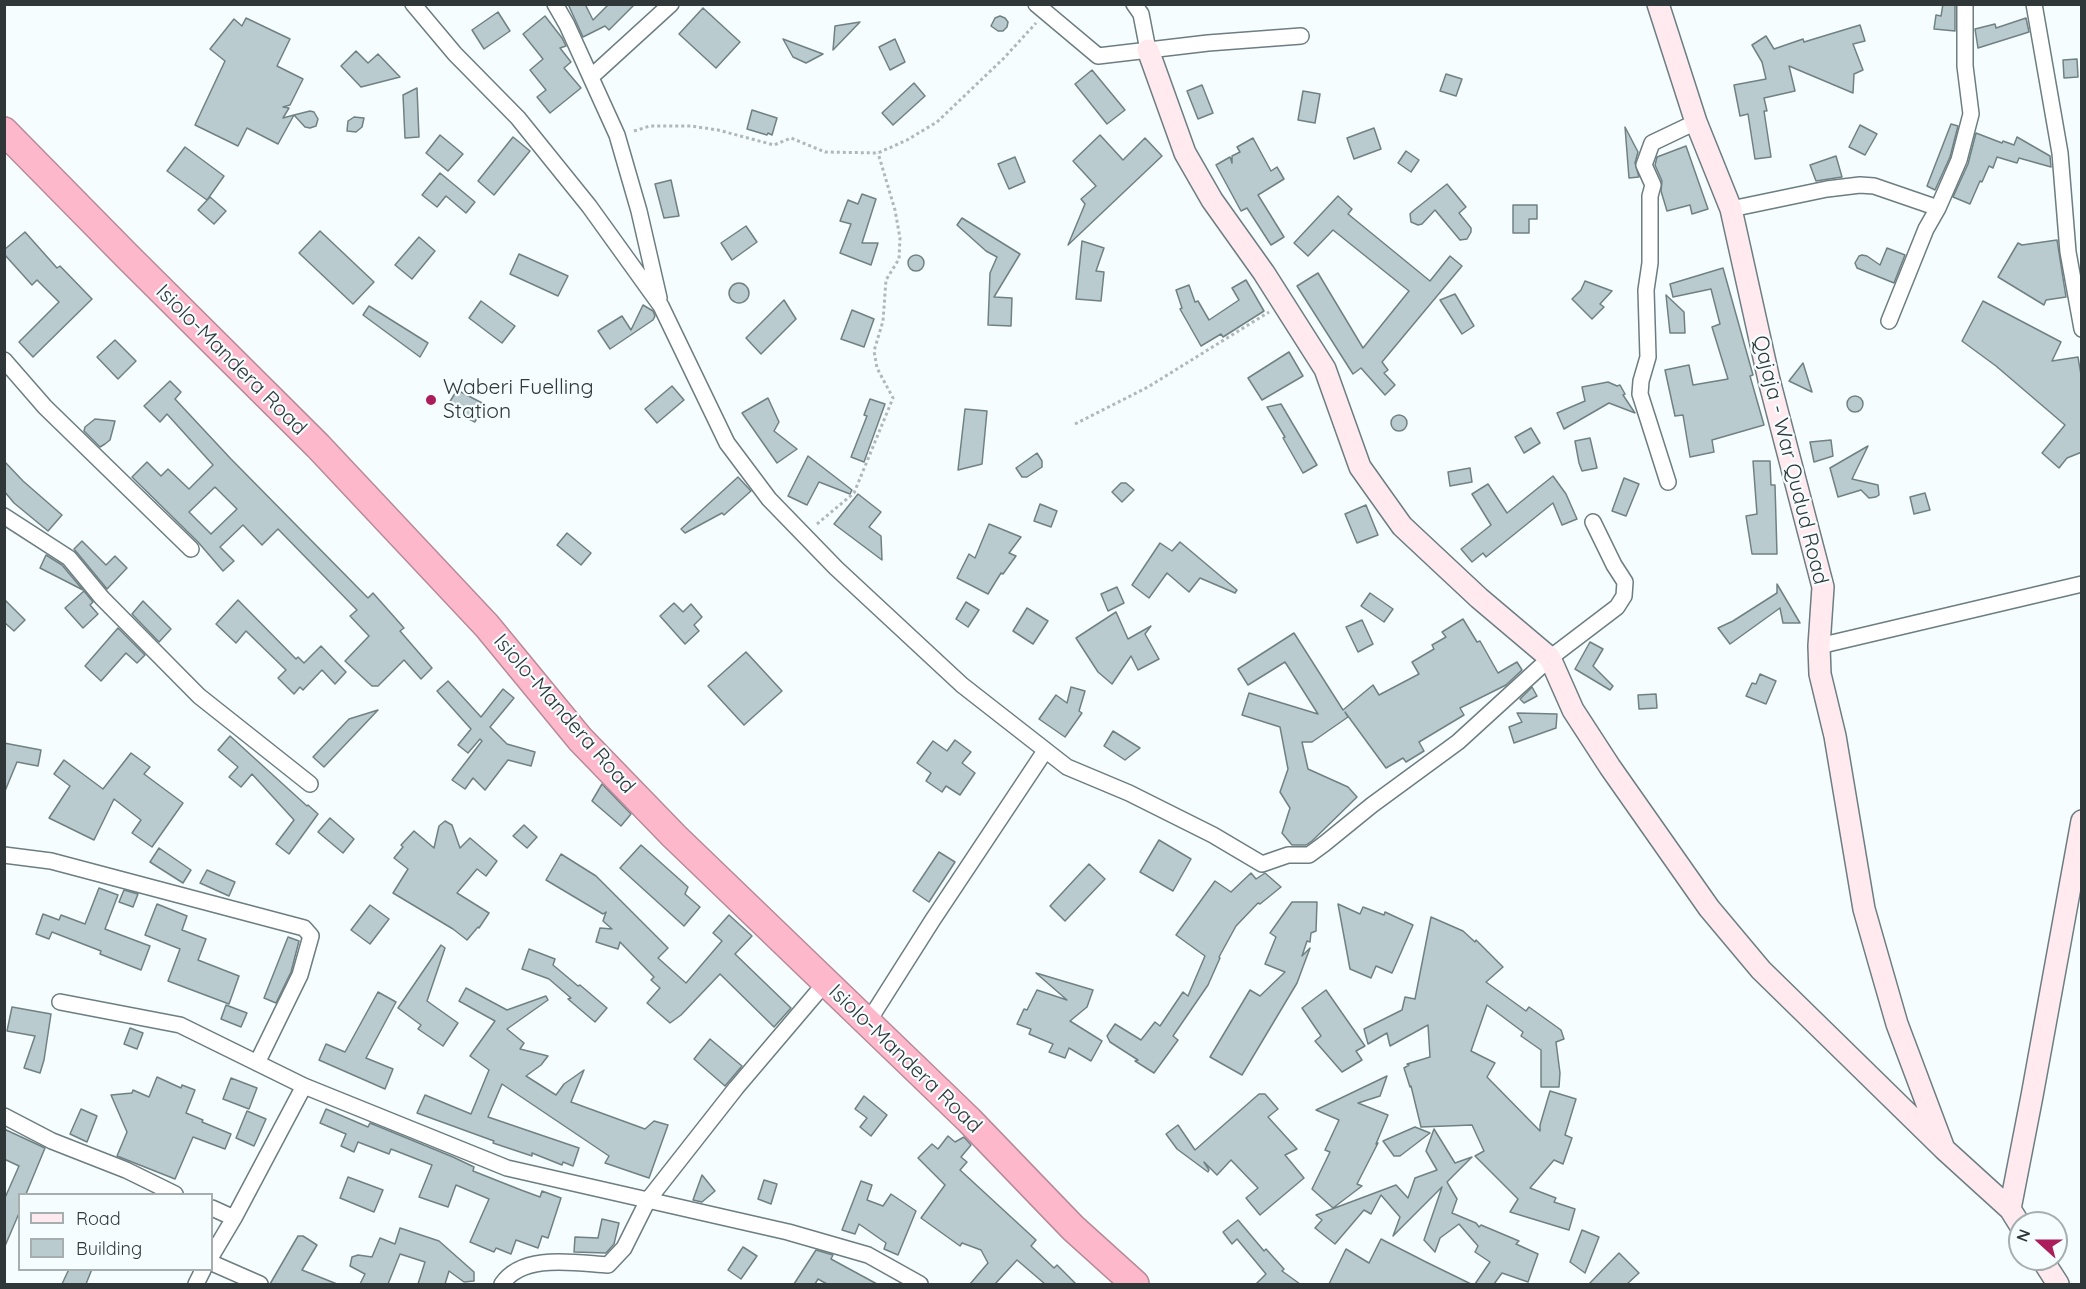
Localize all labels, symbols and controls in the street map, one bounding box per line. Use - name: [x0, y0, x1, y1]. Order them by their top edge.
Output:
- street label: Isiolo-Mandera Road: [150, 279, 312, 441]
- street label: Qajaja - War Qudud Road: [1747, 333, 1833, 587]
- place label: Waberi Fuelling Station: [443, 375, 594, 425]
- marker: Waberi Fuelling Station: [424, 393, 438, 407]
- street label: Isiolo-Mandera Road: [488, 629, 640, 799]
- street label: Isiolo-Mandera Road: [823, 979, 987, 1139]
- legend: [18, 1193, 213, 1271]
- text: Road: [76, 1207, 121, 1230]
- north arrow: [2008, 1211, 2068, 1271]
- text: N: [2012, 1226, 2035, 1244]
- text: Building: [76, 1237, 142, 1260]

